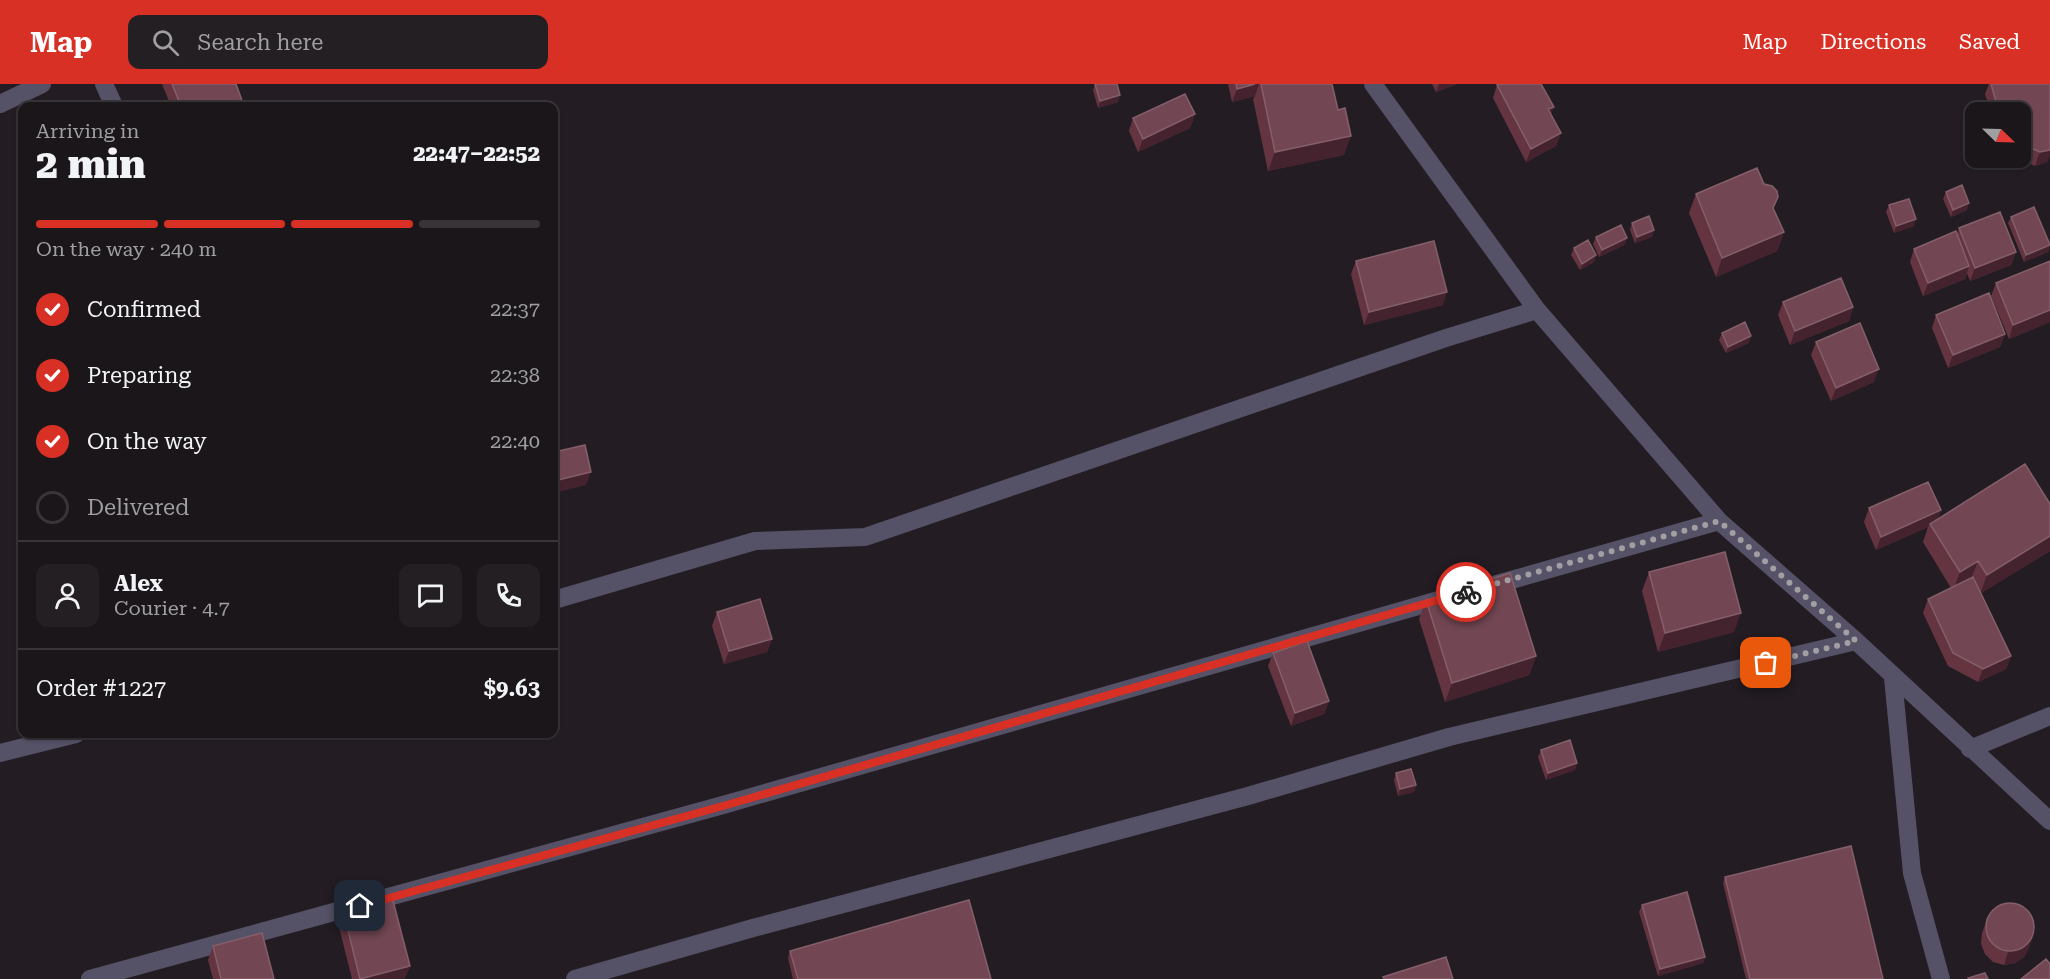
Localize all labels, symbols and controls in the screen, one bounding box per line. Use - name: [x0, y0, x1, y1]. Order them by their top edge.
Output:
- search box: [128, 15, 548, 69]
- text: Map: [30, 26, 92, 59]
- icon: search: [149, 26, 182, 59]
- text: Search here: [197, 30, 323, 55]
- text: Map: [1743, 30, 1787, 54]
- text: Directions: [1820, 30, 1926, 54]
- text: Saved: [1959, 30, 2020, 54]
- north arrow: [1965, 102, 2031, 168]
- map controls: [1965, 102, 2031, 168]
- text: Arriving in: [36, 119, 139, 143]
- text: 22:47–22:52: [413, 141, 540, 166]
- text: 2 min: [36, 142, 146, 188]
- text: On the way · 240 m: [36, 237, 217, 261]
- icon: check: [36, 293, 69, 326]
- text: Confirmed: [87, 297, 201, 322]
- text: 22:37: [490, 297, 540, 321]
- icon: check: [36, 359, 69, 392]
- text: Preparing: [87, 363, 191, 388]
- text: 22:38: [490, 363, 540, 387]
- icon: check: [36, 425, 69, 458]
- text: On the way: [87, 429, 207, 454]
- text: 22:40: [490, 429, 540, 453]
- text: Delivered: [87, 495, 189, 520]
- courier: [1436, 562, 1496, 622]
- button: person: [36, 564, 99, 627]
- button: chat: [399, 564, 462, 627]
- button: phone: [477, 564, 540, 627]
- text: Alex: [114, 571, 163, 596]
- icon: bike: [1450, 576, 1483, 609]
- text: Courier · 4.7: [114, 596, 230, 620]
- pin: [1740, 637, 1791, 688]
- icon: bag: [1749, 646, 1782, 679]
- text: Order #1227: [36, 676, 166, 701]
- text: $9.63: [484, 676, 540, 701]
- pin: [334, 880, 385, 931]
- icon: home: [343, 889, 376, 922]

